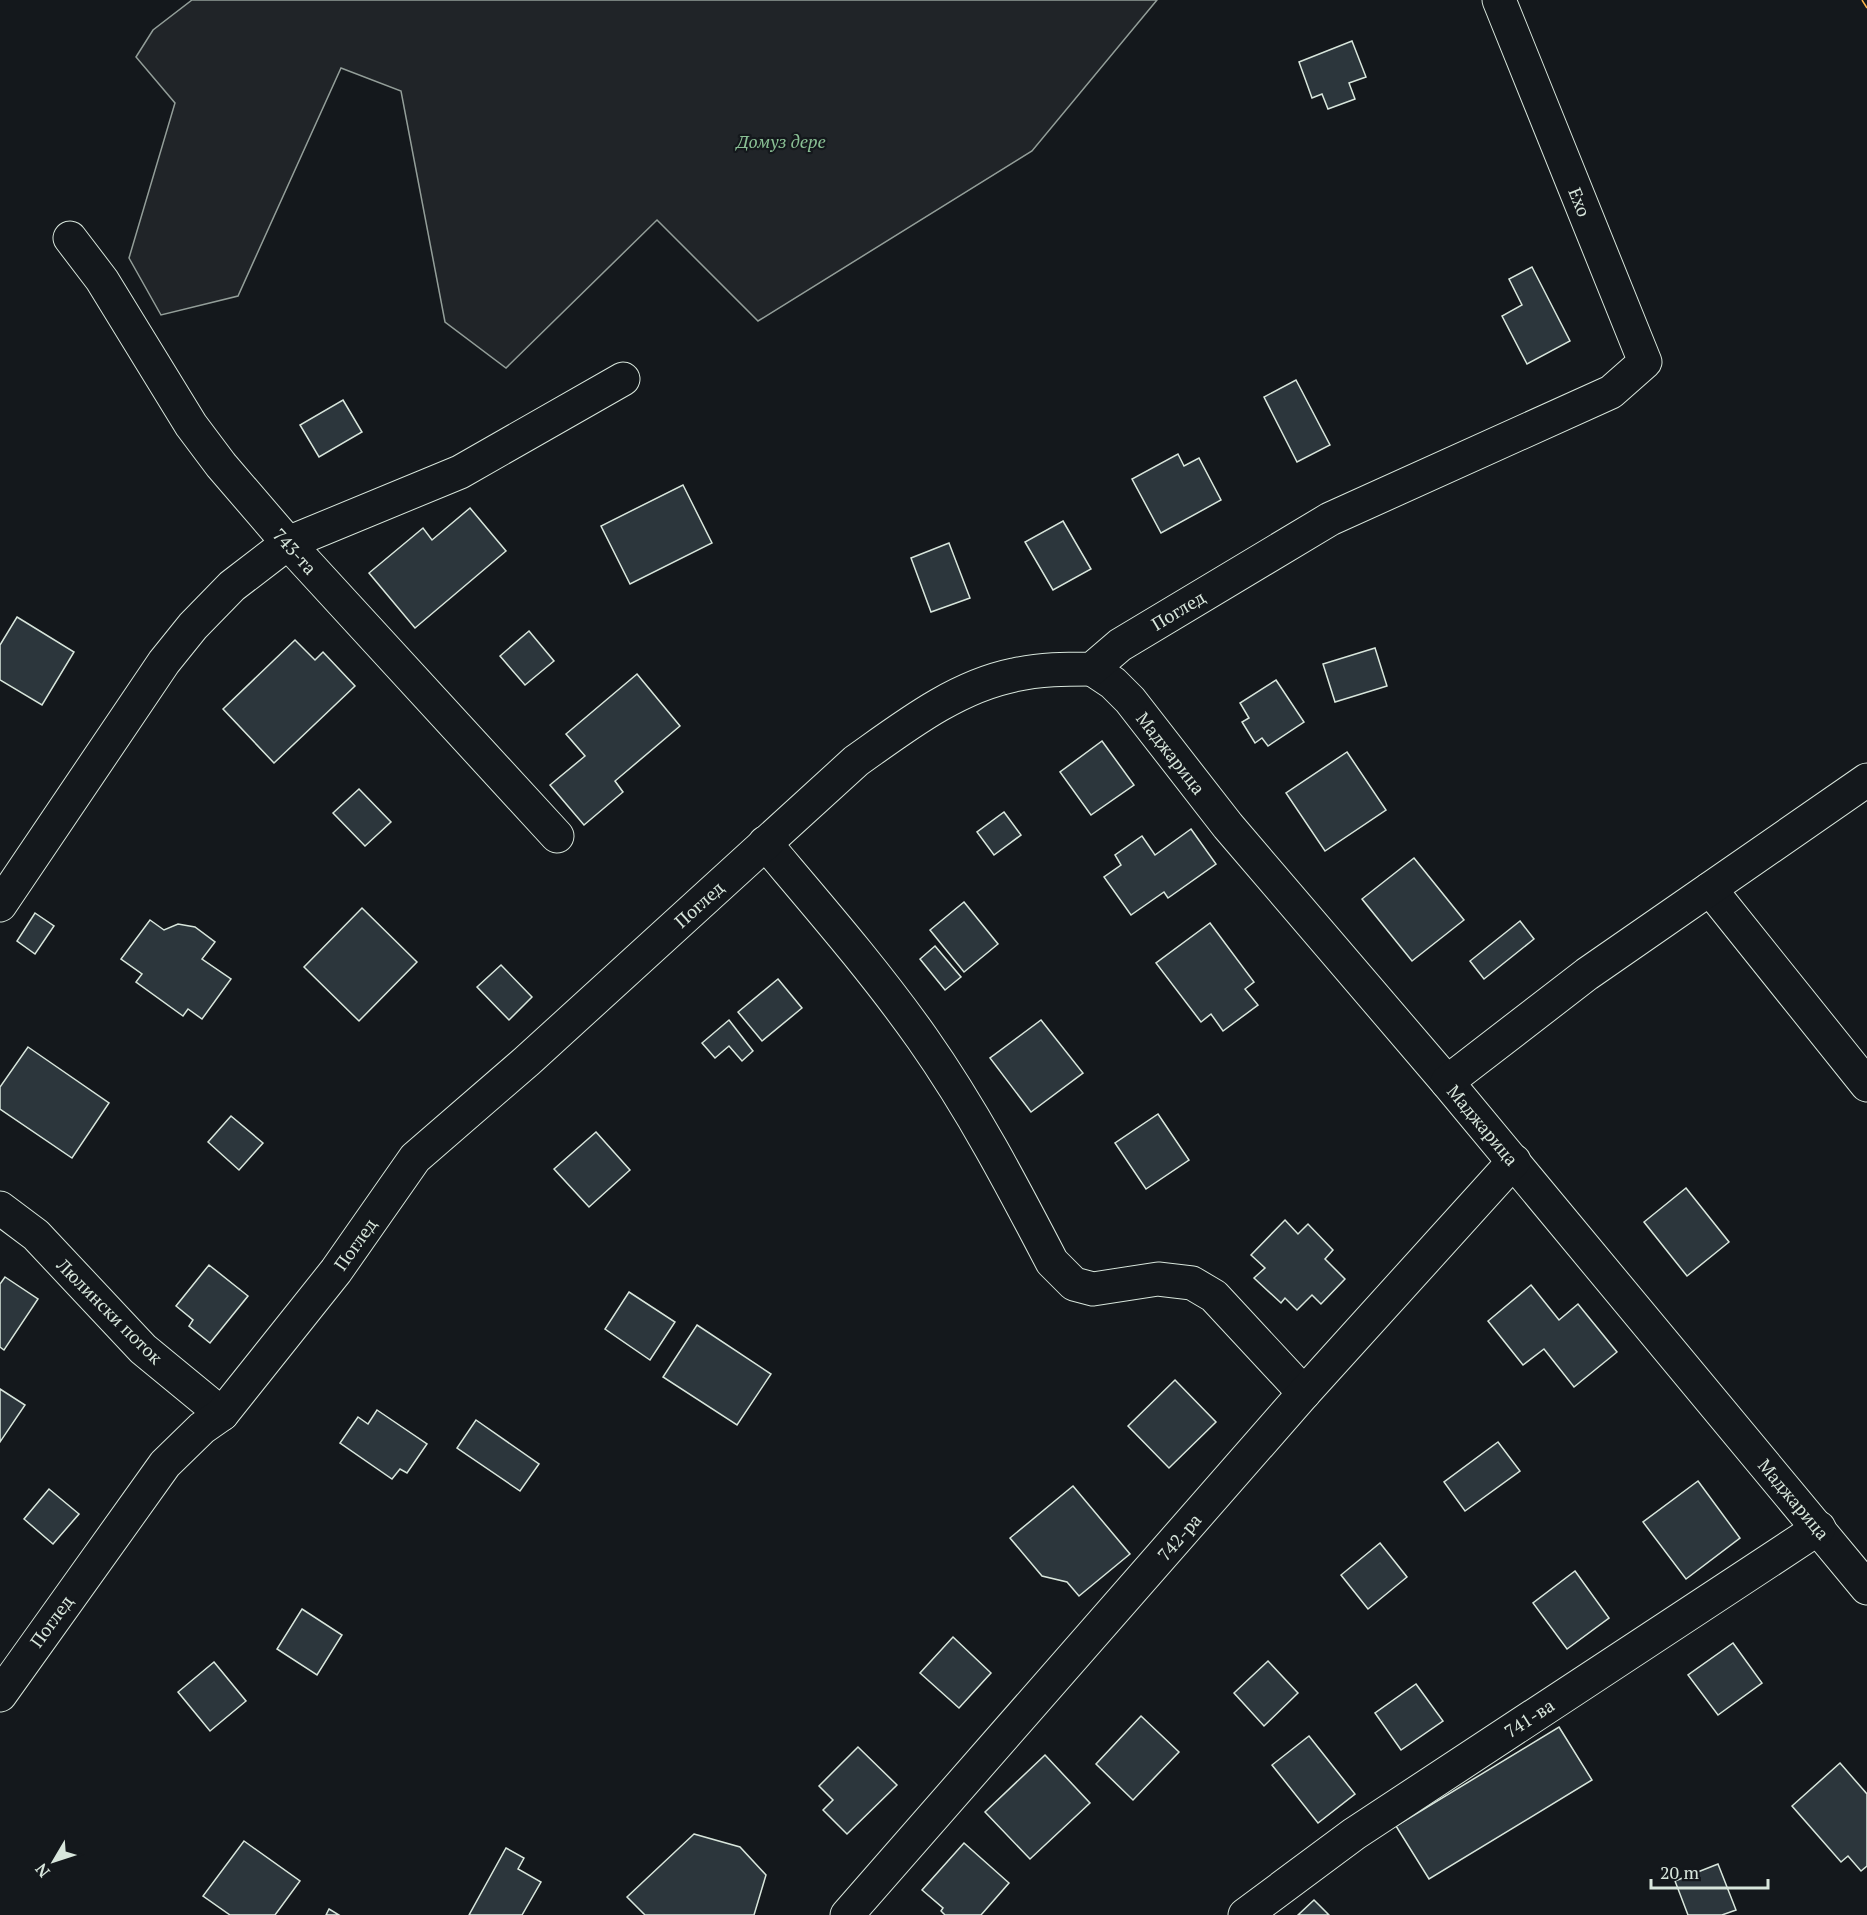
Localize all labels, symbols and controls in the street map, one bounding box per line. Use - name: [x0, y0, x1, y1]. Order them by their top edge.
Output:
- park label: Домуз дере: [734, 129, 826, 153]
- street label: Ехо: [1563, 184, 1597, 220]
- street label: 743-та: [268, 523, 322, 579]
- street label: Поглед: [1147, 585, 1209, 635]
- street label: Маджарица: [1131, 707, 1211, 799]
- street label: Поглед: [669, 875, 729, 933]
- street label: Маджарица: [1442, 1080, 1524, 1170]
- street label: Поглед: [328, 1213, 382, 1275]
- street label: Люлински поток: [51, 1252, 168, 1369]
- street label: Маджарица: [1753, 1454, 1835, 1544]
- street label: 742-ра: [1152, 1508, 1206, 1566]
- street label: Поглед: [24, 1590, 78, 1652]
- street label: 741-ва: [1499, 1693, 1559, 1743]
- north arrow: [24, 1831, 84, 1891]
- scale bar: [1651, 1852, 1768, 1890]
- text: N: [30, 1859, 55, 1882]
- text: 20 m: [1660, 1860, 1700, 1884]

